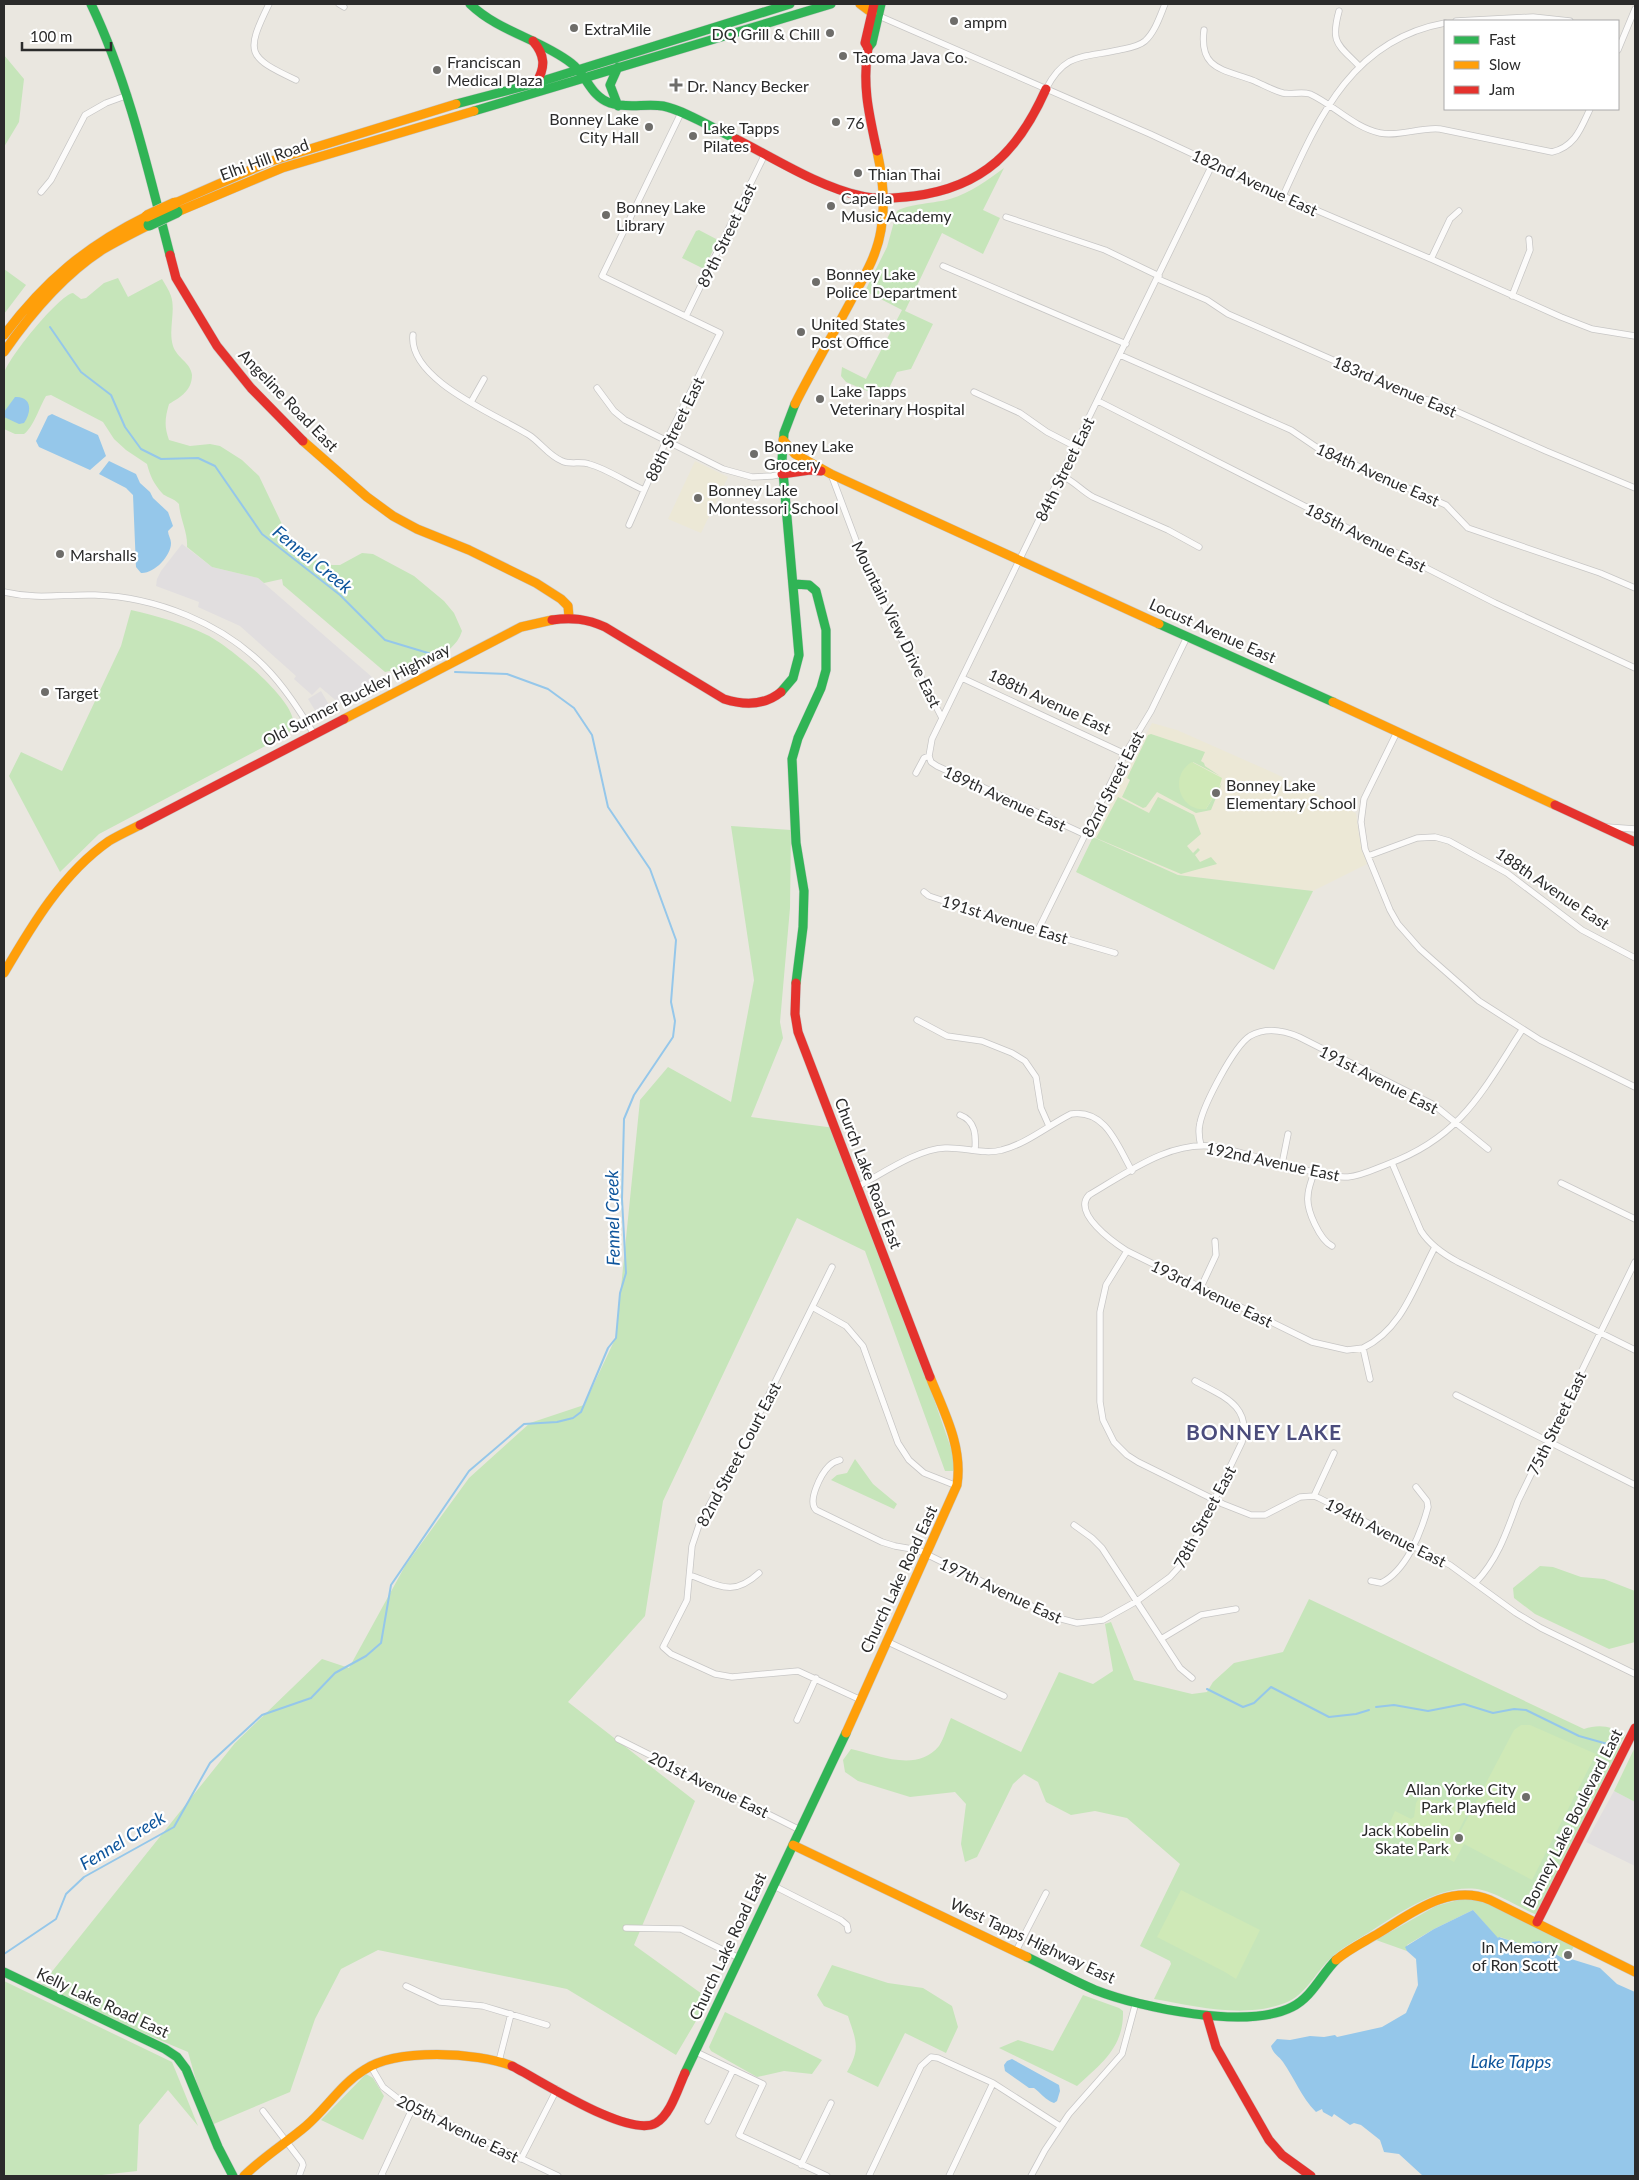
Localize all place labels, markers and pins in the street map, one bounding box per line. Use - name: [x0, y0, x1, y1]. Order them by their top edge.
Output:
- place label: ampm: [964, 12, 1007, 31]
- marker: ampm: [948, 15, 960, 27]
- place label: ExtraMile: [584, 19, 651, 38]
- marker: ExtraMile: [568, 22, 580, 34]
- place label: DQ Grill & Chill: [712, 24, 820, 43]
- marker: DQ Grill & Chill: [824, 27, 836, 39]
- place label: Tacoma Java Co.: [853, 47, 968, 66]
- marker: Tacoma Java Co.: [837, 50, 849, 62]
- place label: Franciscan Medical Plaza: [447, 52, 543, 89]
- marker: Franciscan Medical Plaza: [431, 64, 443, 76]
- place label: Dr. Nancy Becker: [687, 76, 809, 95]
- marker: Dr. Nancy Becker: [669, 78, 683, 92]
- place label: Bonney Lake City Hall: [549, 109, 639, 146]
- place label: 76: [846, 113, 865, 132]
- marker: 76: [830, 116, 842, 128]
- place label: Lake Tapps Pilates: [703, 118, 779, 155]
- marker: Bonney Lake City Hall: [643, 121, 655, 133]
- marker: Lake Tapps Pilates: [687, 130, 699, 142]
- place label: Thian Thai: [868, 164, 941, 183]
- marker: Thian Thai: [852, 167, 864, 179]
- place label: Capella Music Academy: [841, 188, 952, 225]
- place label: Bonney Lake Library: [616, 197, 706, 234]
- marker: Capella Music Academy: [825, 200, 837, 212]
- marker: Bonney Lake Library: [600, 209, 612, 221]
- place label: Bonney Lake Police Department: [826, 264, 957, 301]
- marker: Bonney Lake Police Department: [810, 276, 822, 288]
- place label: United States Post Office: [811, 314, 906, 351]
- marker: United States Post Office: [795, 326, 807, 338]
- place label: Lake Tapps Veterinary Hospital: [830, 381, 965, 418]
- marker: Lake Tapps Veterinary Hospital: [814, 393, 826, 405]
- place label: Bonney Lake Grocery: [764, 436, 854, 473]
- marker: Bonney Lake Grocery: [748, 448, 760, 460]
- place label: Bonney Lake Montessori School: [708, 480, 838, 517]
- marker: Bonney Lake Montessori School: [692, 492, 704, 504]
- place label: Marshalls: [70, 545, 137, 564]
- marker: Marshalls: [54, 548, 66, 560]
- place label: Target: [55, 683, 99, 702]
- marker: Target: [39, 686, 51, 698]
- place label: Bonney Lake Elementary School: [1226, 775, 1356, 812]
- marker: Bonney Lake Elementary School: [1210, 787, 1222, 799]
- place label: Allan Yorke City Park Playfield: [1405, 1779, 1517, 1816]
- marker: Allan Yorke City Park Playfield: [1520, 1791, 1532, 1803]
- place label: Jack Kobelin Skate Park: [1362, 1820, 1450, 1857]
- marker: Jack Kobelin Skate Park: [1453, 1832, 1465, 1844]
- place label: In Memory of Ron Scott: [1472, 1937, 1559, 1974]
- marker: In Memory of Ron Scott: [1562, 1949, 1574, 1961]

